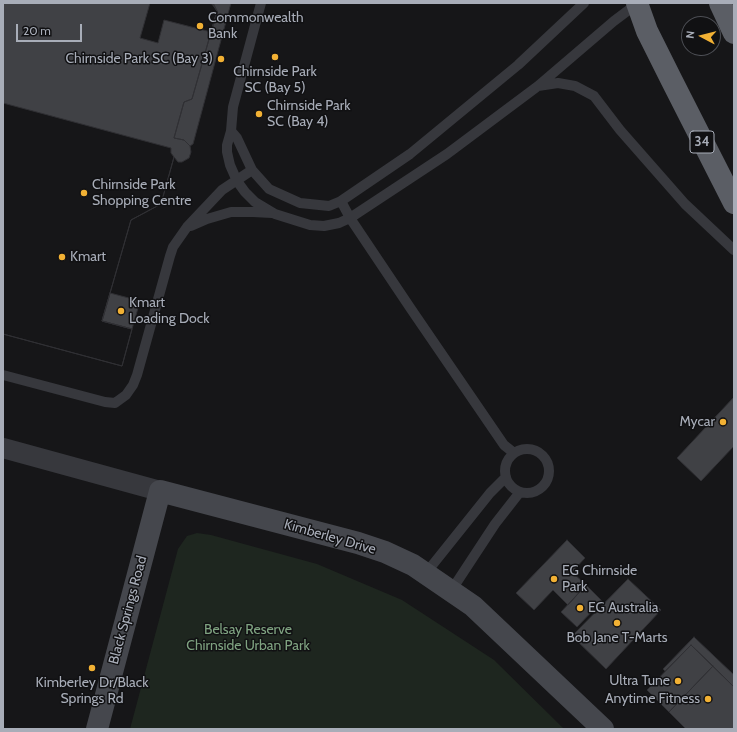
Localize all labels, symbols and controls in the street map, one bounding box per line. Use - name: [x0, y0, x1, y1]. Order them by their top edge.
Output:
- place label: Commonwealth Bank: [208, 10, 304, 42]
- scale bar: [18, 16, 84, 42]
- north arrow: [681, 16, 721, 56]
- marker: Commonwealth Bank: [195, 21, 205, 31]
- text: 20 m: [23, 23, 51, 38]
- text: N: [683, 30, 698, 39]
- place label: Chirnside Park SC (Bay 3): [65, 51, 213, 67]
- marker: Chirnside Park SC (Bay 5): [270, 52, 280, 62]
- marker: Chirnside Park SC (Bay 3): [216, 54, 226, 64]
- place label: Chirnside Park SC (Bay 5): [233, 64, 317, 96]
- place label: Chirnside Park SC (Bay 4): [267, 98, 351, 130]
- marker: Chirnside Park SC (Bay 4): [254, 109, 264, 119]
- road number: 34: [690, 131, 714, 153]
- place label: Chirnside Park Shopping Centre: [92, 177, 191, 210]
- marker: Chirnside Park Shopping Centre: [79, 188, 89, 198]
- place label: Kmart: [70, 249, 106, 265]
- marker: Kmart: [57, 252, 67, 262]
- place label: Kmart Loading Dock: [129, 295, 209, 328]
- marker: Kmart Loading Dock: [116, 306, 126, 316]
- place label: Mycar: [680, 414, 715, 430]
- marker: Mycar: [718, 417, 728, 427]
- street label: Kimberley Drive: [282, 516, 378, 558]
- street label: Black Springs Road: [105, 554, 151, 666]
- place label: EG Chirnside Park: [562, 563, 637, 596]
- marker: EG Chirnside Park: [549, 574, 559, 584]
- place label: EG Australia: [588, 600, 659, 616]
- marker: EG Australia: [575, 603, 585, 613]
- marker: Bob Jane T-Marts: [612, 618, 622, 628]
- park label: Belsay Reserve Chirnside Urban Park: [186, 622, 310, 654]
- place label: Bob Jane T-Marts: [566, 630, 668, 646]
- marker: Kimberley Dr/Black Springs Rd: [87, 663, 97, 673]
- place label: Ultra Tune: [609, 673, 670, 689]
- place label: Kimberley Dr/Black Springs Rd: [36, 675, 148, 708]
- marker: Ultra Tune: [673, 676, 683, 686]
- place label: Anytime Fitness: [605, 691, 700, 707]
- marker: Anytime Fitness: [703, 694, 713, 704]

